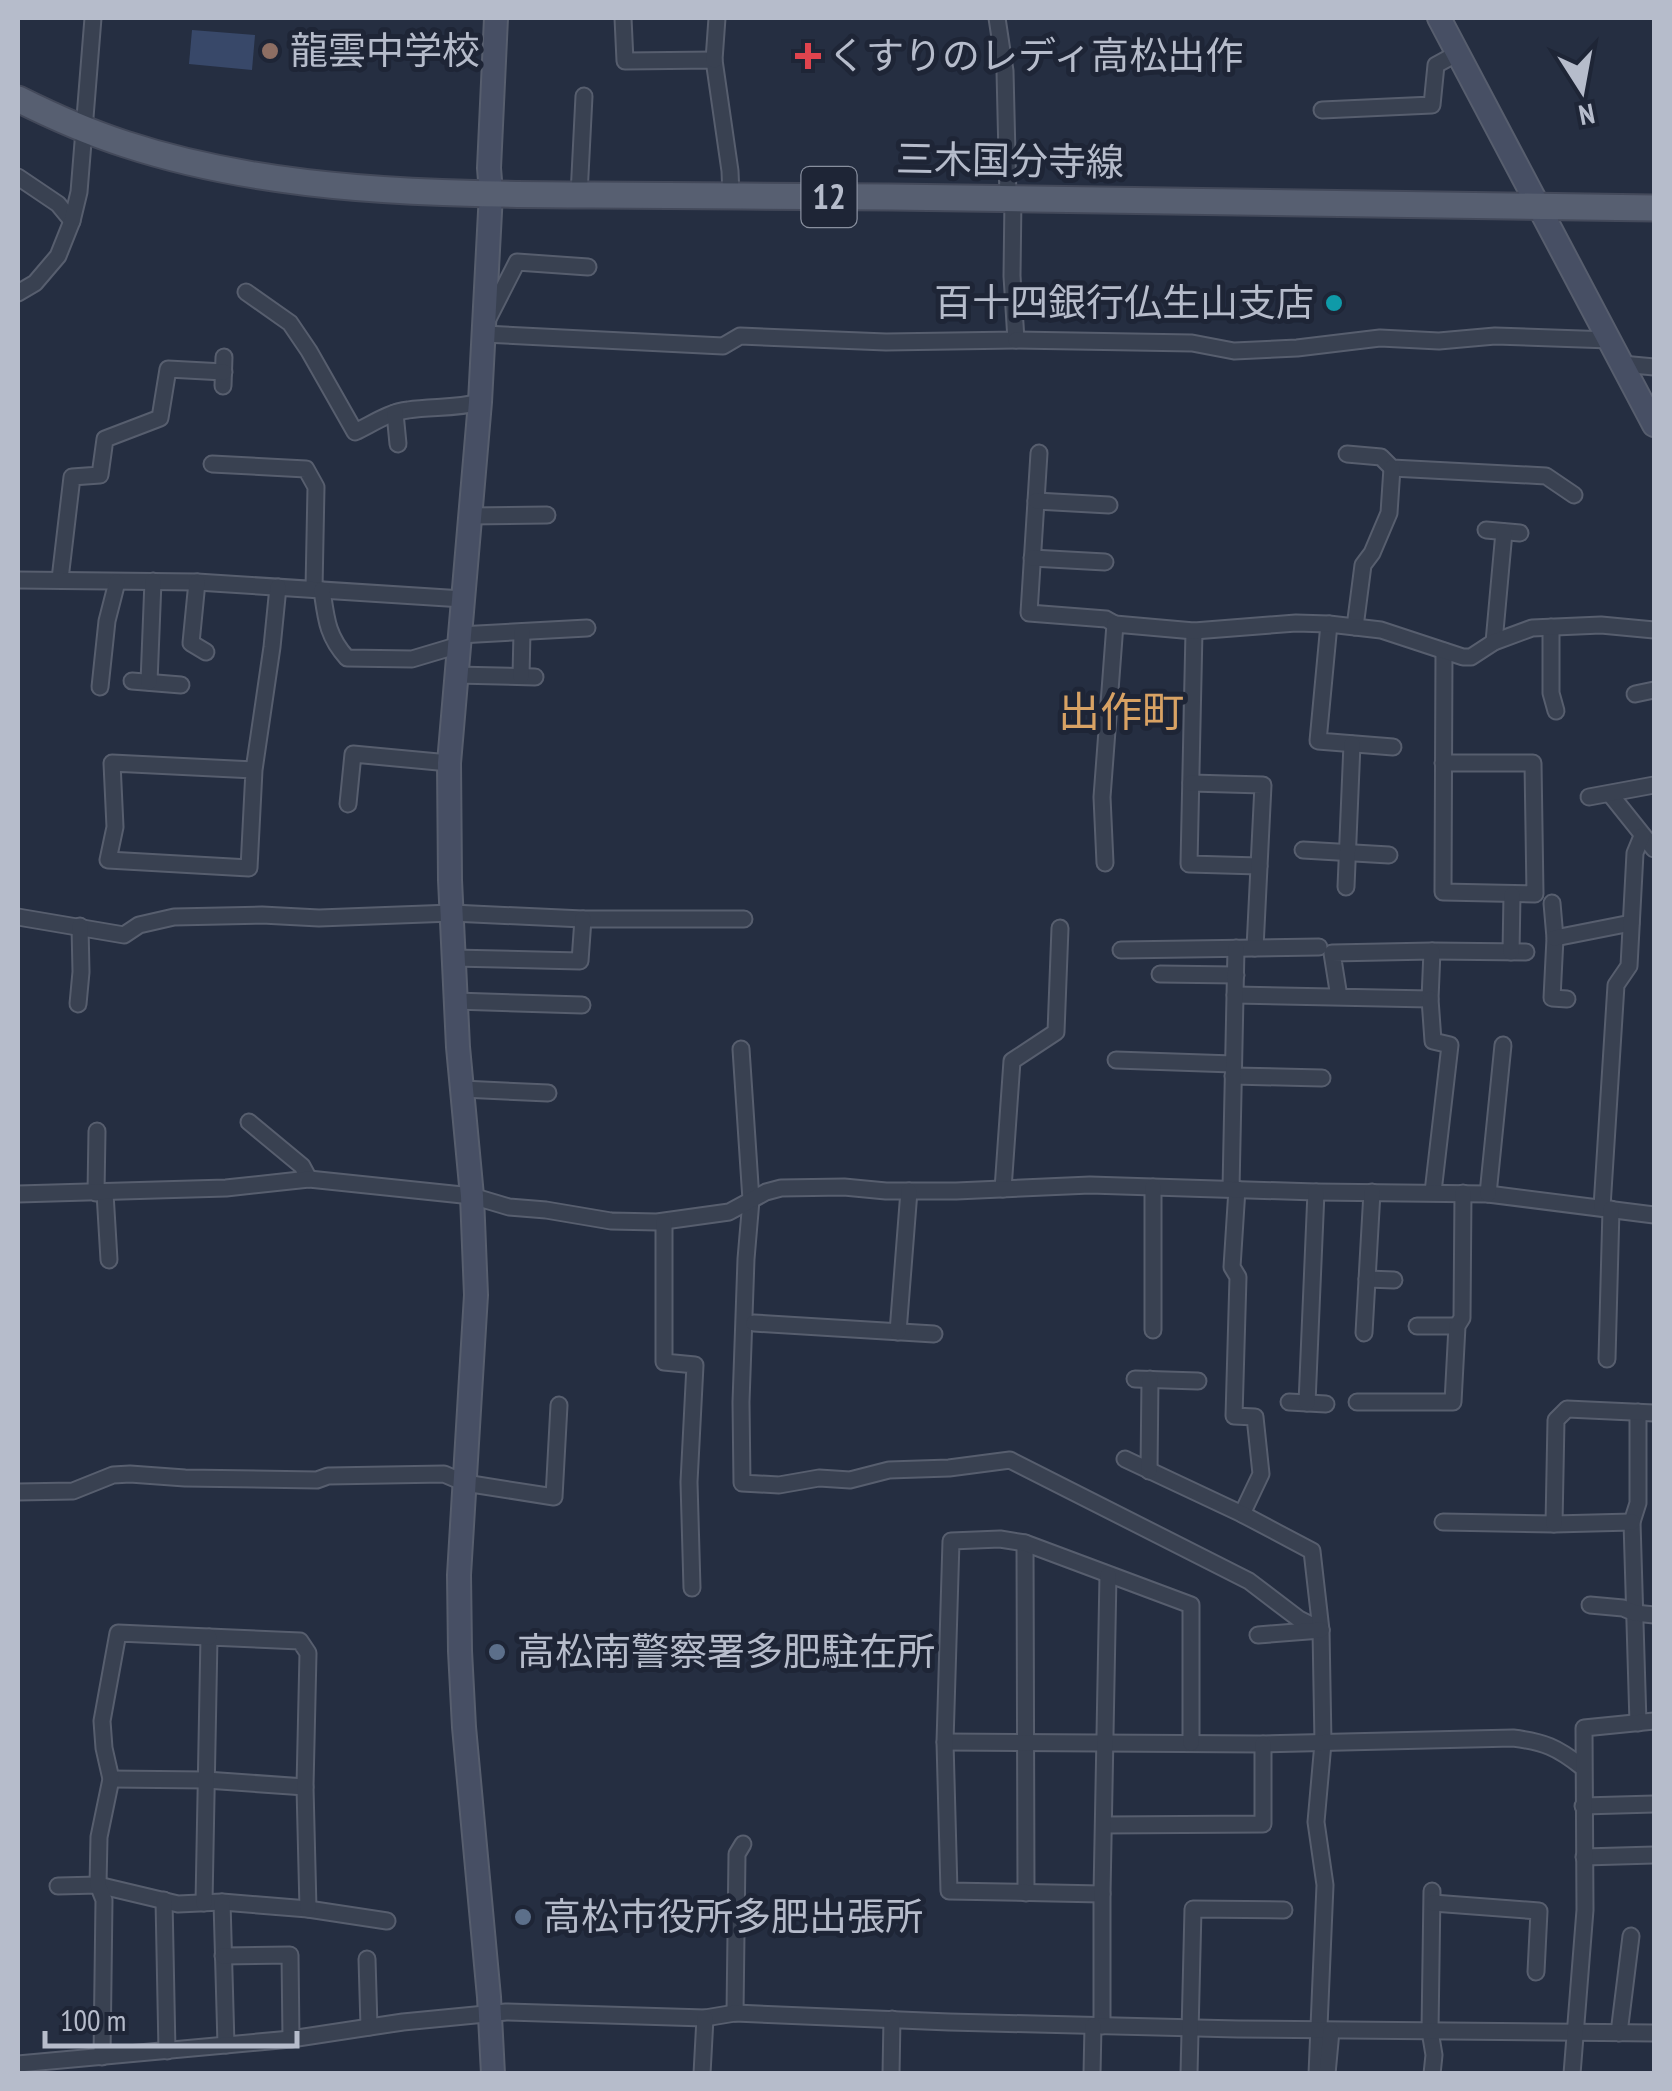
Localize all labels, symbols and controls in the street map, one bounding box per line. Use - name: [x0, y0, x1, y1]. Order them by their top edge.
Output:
- place label: 龍雲中学校: [290, 25, 480, 74]
- place label: くすりのレディ高松出作: [828, 30, 1243, 79]
- marker: 龍雲中学校: [259, 40, 281, 62]
- north arrow: [1532, 40, 1632, 140]
- marker: くすりのレディ高松出作: [797, 45, 819, 67]
- text: N: [1576, 95, 1598, 135]
- street label: 三木国分寺線: [896, 133, 1124, 186]
- road number: 12: [802, 167, 856, 227]
- place label: 百十四銀行仏生山支店: [934, 277, 1314, 326]
- marker: 百十四銀行仏生山支店: [1323, 292, 1345, 314]
- district label: 出作町: [1058, 684, 1184, 739]
- place label: 高松南警察署多肥駐在所: [517, 1626, 935, 1675]
- marker: 高松南警察署多肥駐在所: [486, 1641, 508, 1663]
- place label: 高松市役所多肥出張所: [543, 1891, 923, 1940]
- marker: 高松市役所多肥出張所: [512, 1906, 534, 1928]
- scale bar: [45, 1986, 298, 2048]
- text: 100 m: [60, 2000, 126, 2039]

